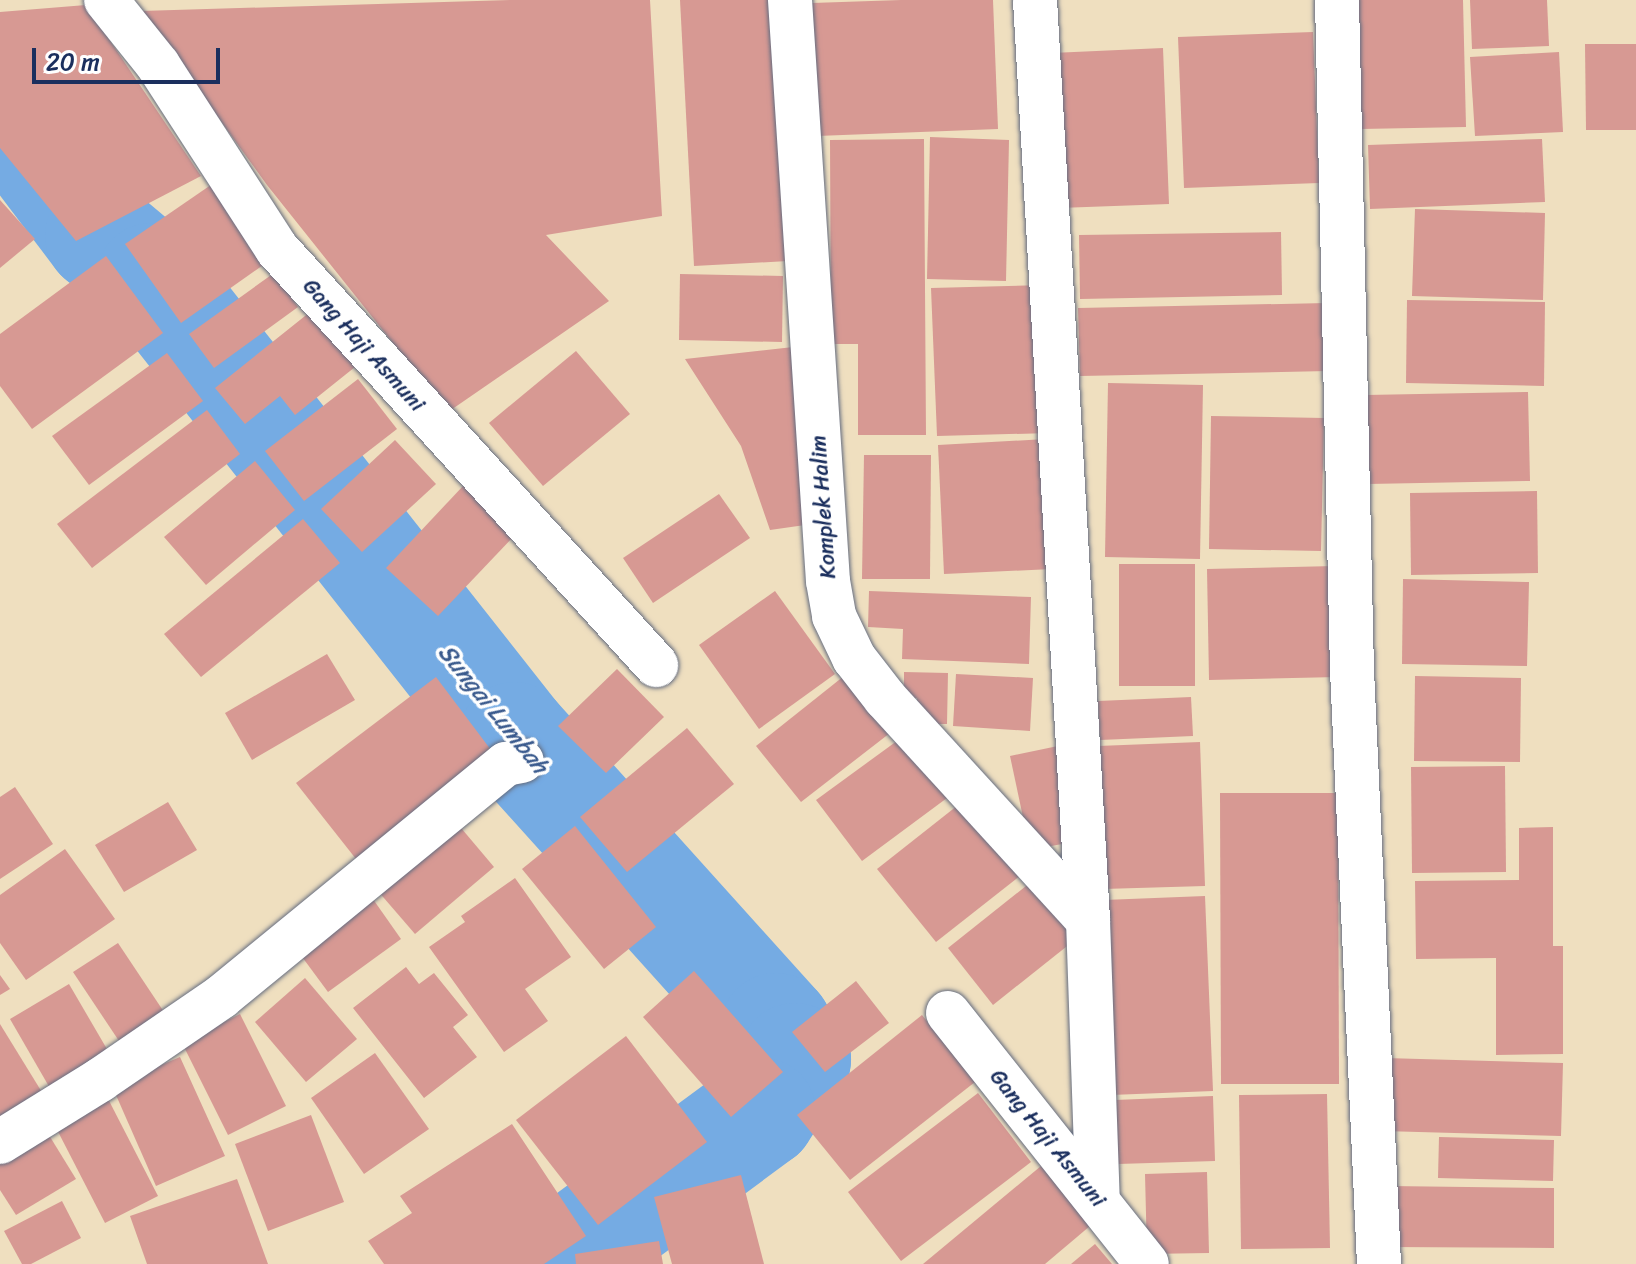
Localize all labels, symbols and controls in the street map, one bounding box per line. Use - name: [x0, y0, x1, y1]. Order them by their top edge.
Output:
- scale bar: [36, 32, 224, 82]
- text: 20 m: [46, 41, 100, 83]
- street label: Gang Haji Asmuni: [297, 273, 431, 417]
- street label: Komplek Halim: [805, 434, 841, 580]
- water label: Sungai Lumbah: [432, 639, 554, 779]
- street label: Gang Haji Asmuni: [984, 1064, 1112, 1212]

